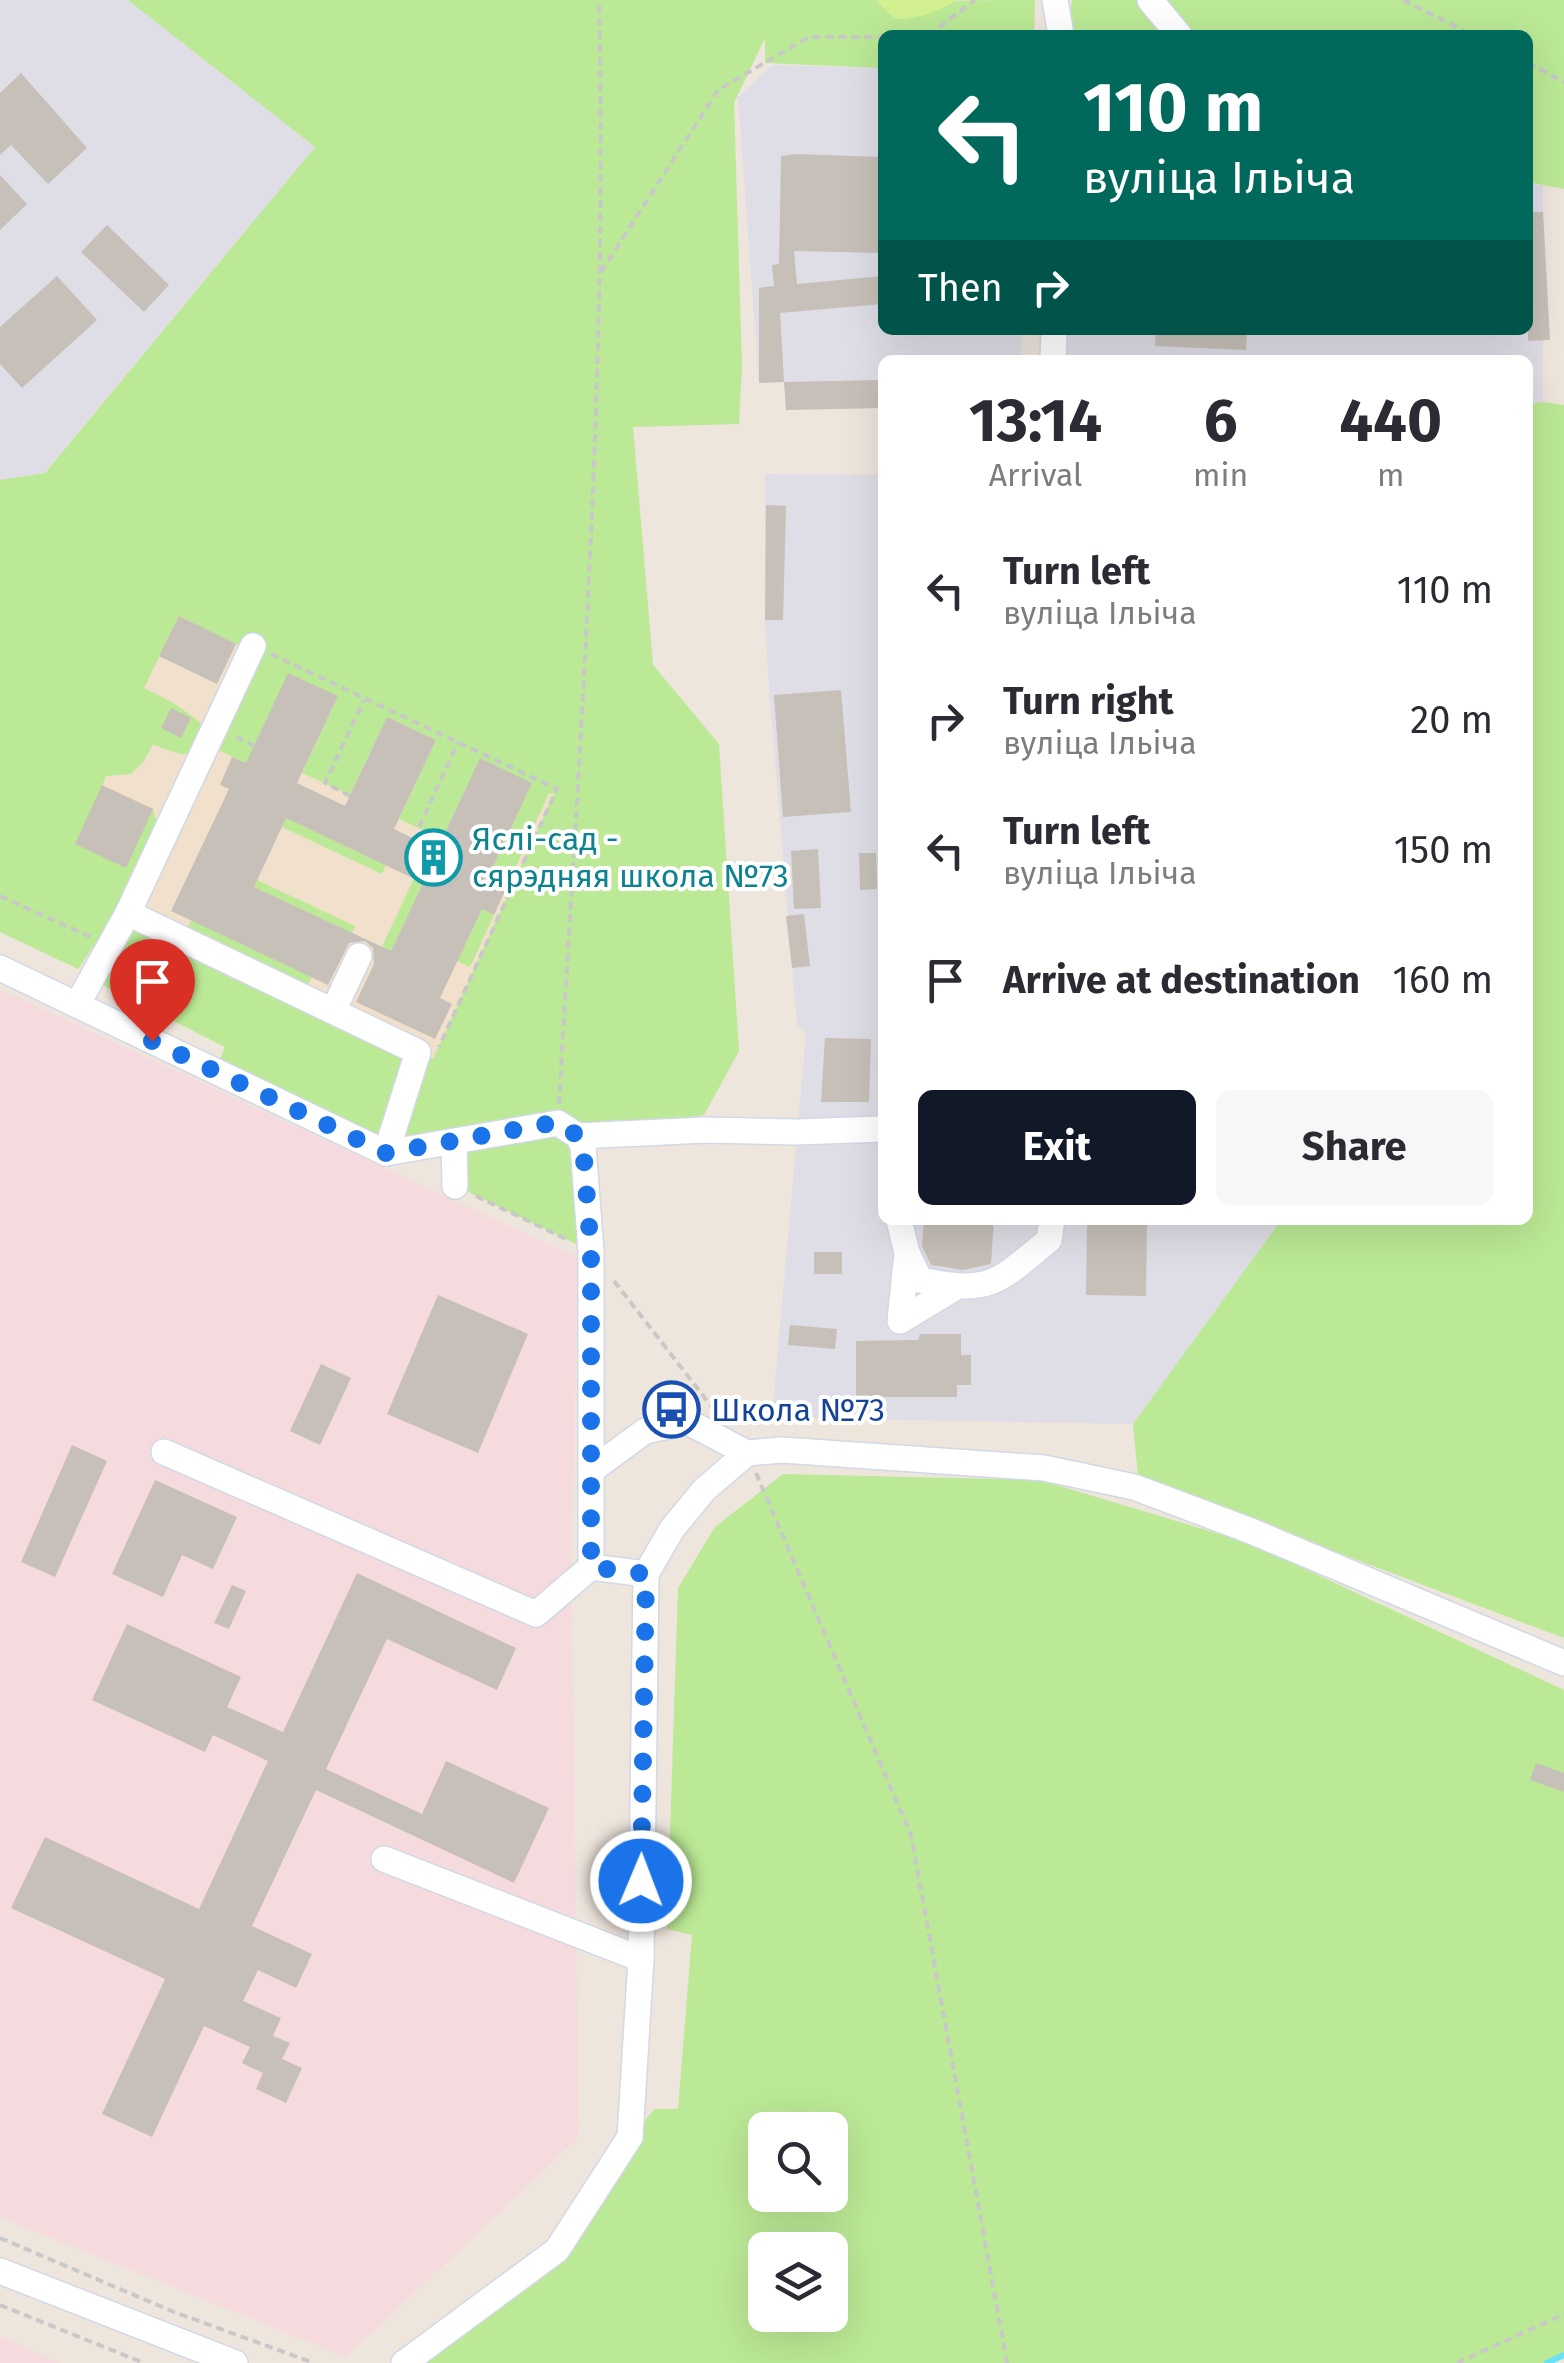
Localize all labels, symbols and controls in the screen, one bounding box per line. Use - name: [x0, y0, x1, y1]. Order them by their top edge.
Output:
- text: 110 m: [1083, 66, 1263, 150]
- icon: left: [918, 70, 1048, 200]
- text: вуліца Ільіча: [1083, 151, 1355, 205]
- icon: right: [1023, 260, 1078, 315]
- text: Then: [918, 265, 1003, 311]
- text: 13:14: [969, 385, 1102, 457]
- text: 6: [1204, 385, 1238, 457]
- text: 440: [1339, 385, 1442, 457]
- text: Arrival: [989, 456, 1082, 494]
- text: min: [1193, 456, 1248, 494]
- text: m: [1377, 456, 1404, 494]
- text: Turn left: [1003, 548, 1150, 594]
- icon: left: [918, 563, 973, 618]
- text: 110 m: [1397, 567, 1493, 613]
- text: вуліца Ільіча: [1003, 594, 1197, 632]
- text: Turn right: [1003, 678, 1173, 724]
- icon: right: [918, 693, 973, 748]
- text: 20 m: [1410, 697, 1493, 743]
- text: вуліца Ільіча: [1003, 724, 1197, 762]
- text: Turn left: [1003, 808, 1150, 854]
- place label: Яслі-сад - сярэдняя школа №73: [472, 820, 789, 895]
- icon: left: [918, 823, 973, 878]
- building icon: Яслі-сад - сярэдняя школа №73: [403, 827, 463, 887]
- text: 150 m: [1394, 827, 1493, 873]
- text: вуліца Ільіча: [1003, 854, 1197, 892]
- pin: [110, 939, 195, 1042]
- icon: arrive: [918, 953, 973, 1008]
- icon: arrive: [125, 954, 180, 1009]
- text: Arrive at destination: [1003, 957, 1360, 1003]
- text: 160 m: [1392, 957, 1493, 1003]
- button: Exit: [918, 1090, 1196, 1205]
- button: Share: [1216, 1090, 1493, 1205]
- bus stop icon: Школа №73: [642, 1380, 702, 1440]
- place label: Школа №73: [711, 1391, 885, 1429]
- position arrow: [589, 1829, 693, 1933]
- map controls: [748, 2112, 848, 2332]
- button: search: [748, 2112, 848, 2212]
- button: layers: [748, 2232, 848, 2332]

